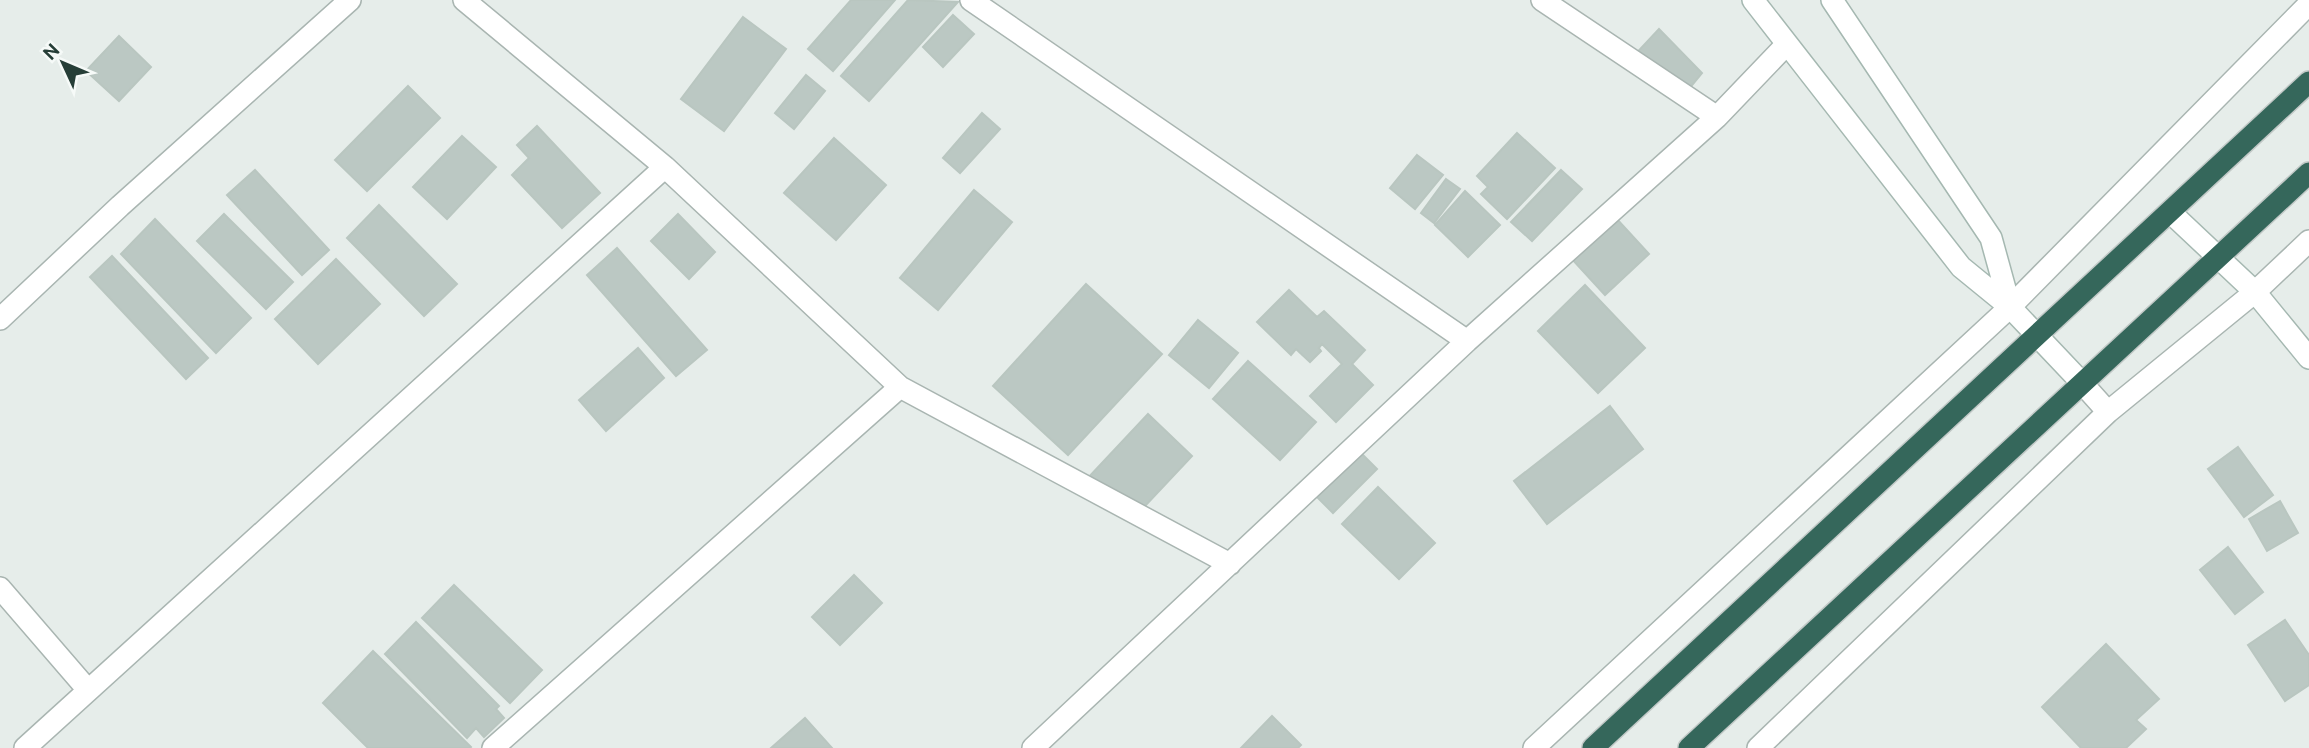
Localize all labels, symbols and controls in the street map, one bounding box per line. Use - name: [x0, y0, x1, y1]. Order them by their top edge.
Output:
- north arrow: [28, 28, 98, 98]
- text: N: [38, 38, 64, 64]

